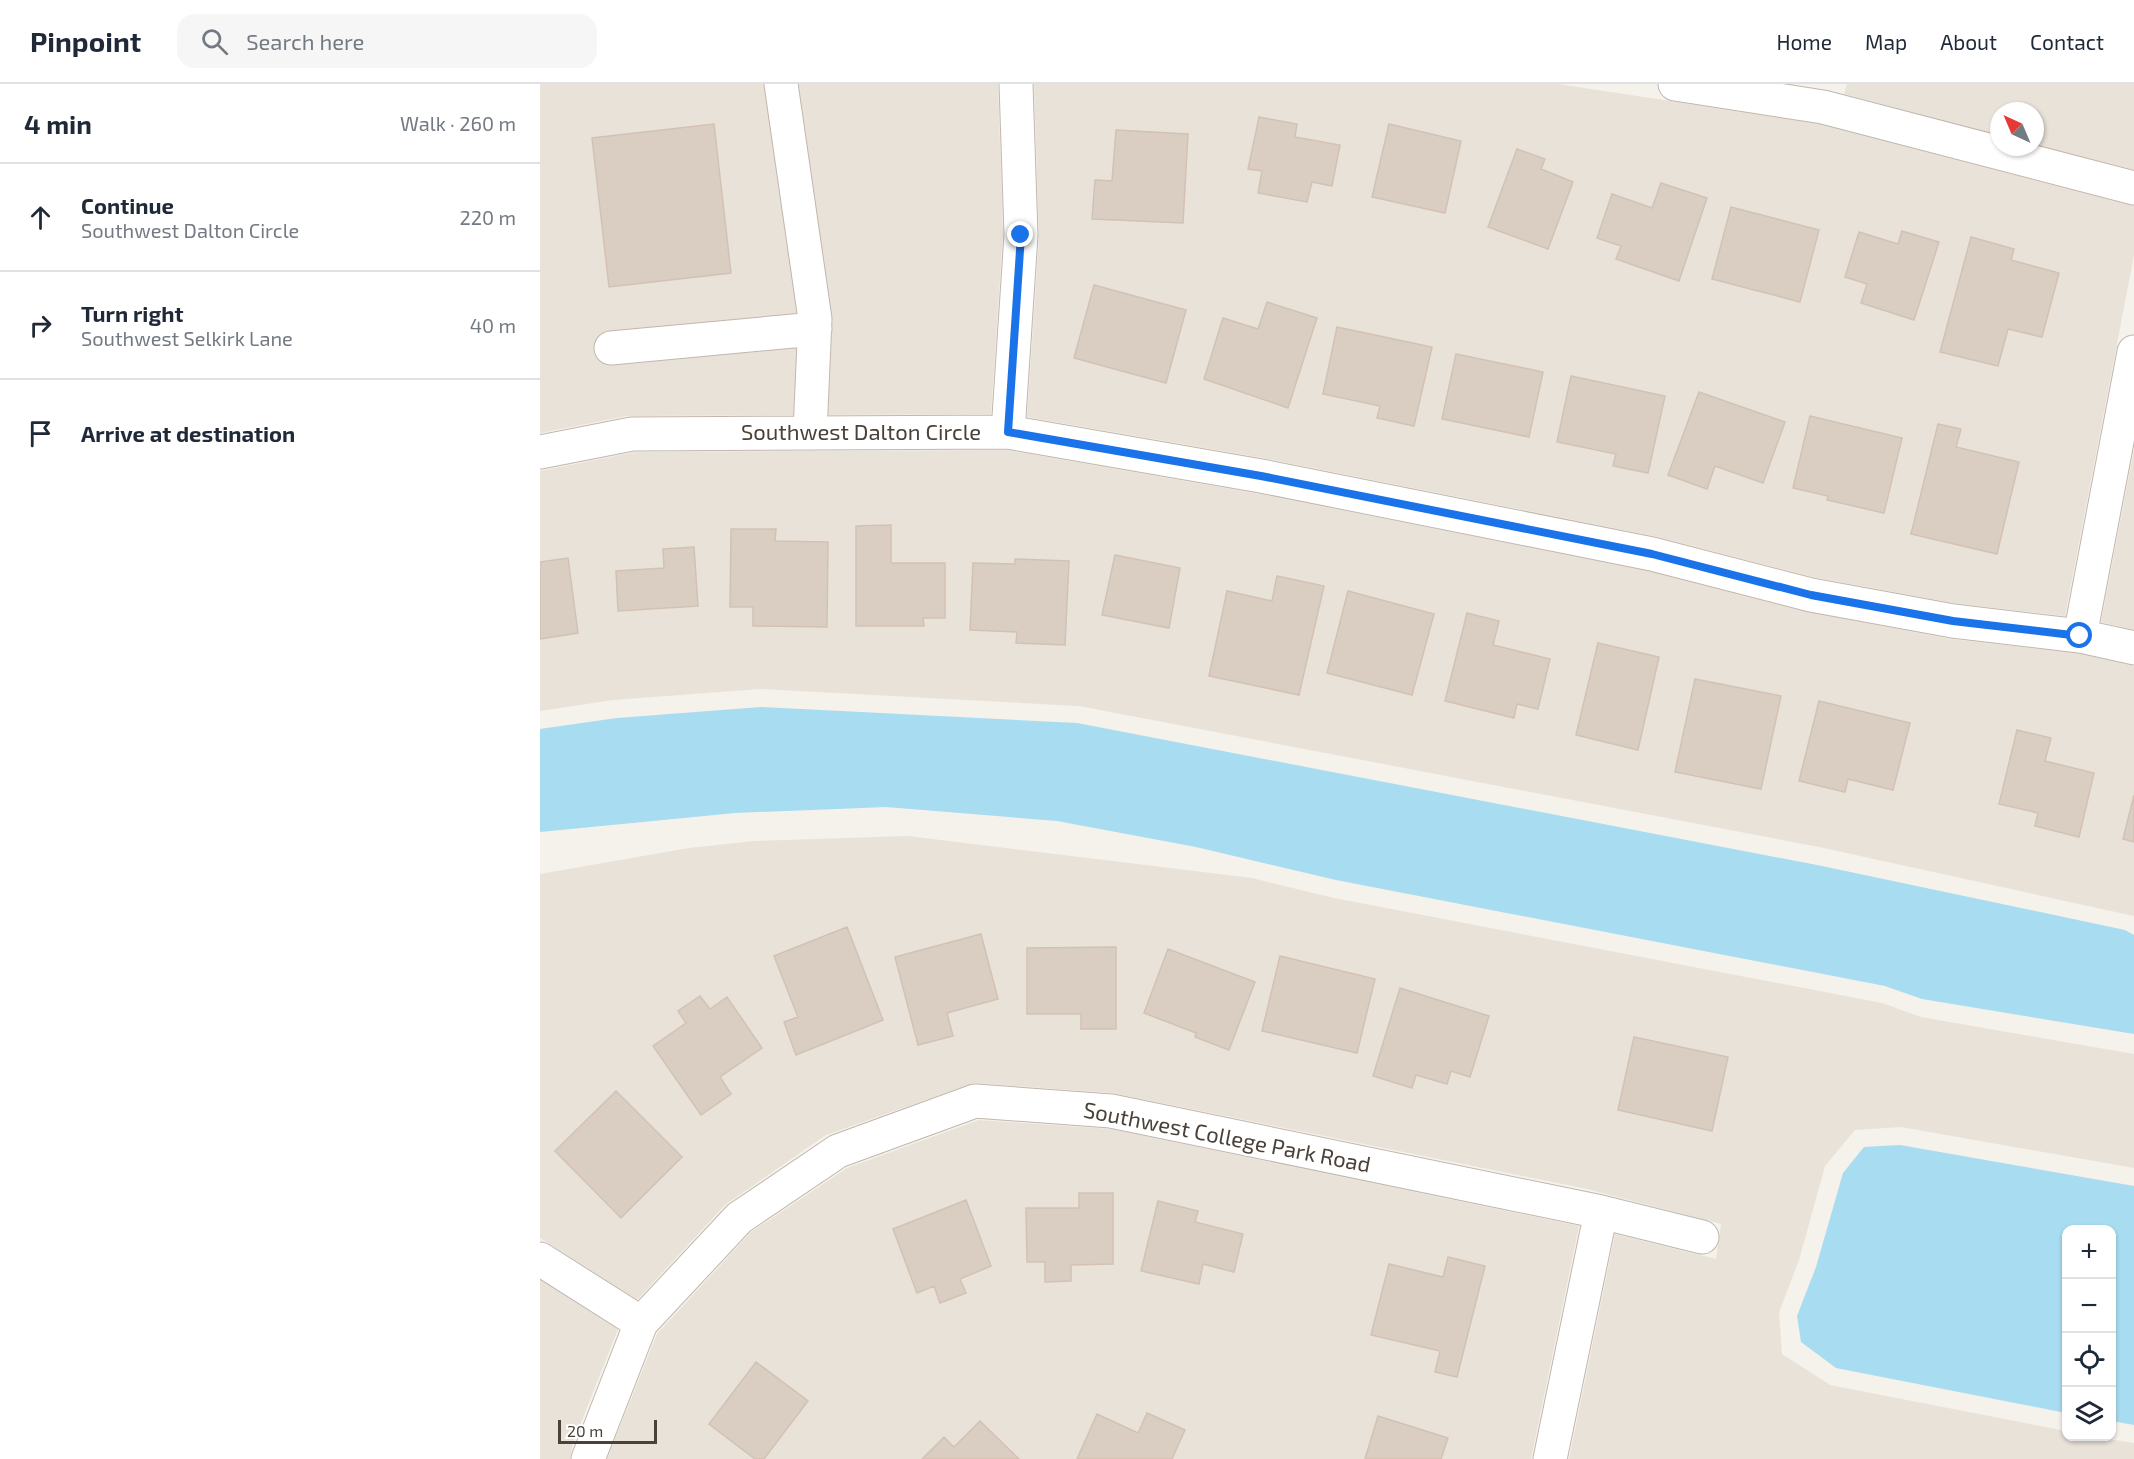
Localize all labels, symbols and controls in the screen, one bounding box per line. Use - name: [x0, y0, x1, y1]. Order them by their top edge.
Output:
- search box: [177, 14, 597, 68]
- text: Pinpoint: [30, 24, 141, 58]
- icon: search: [198, 25, 231, 58]
- text: Search here: [246, 28, 364, 54]
- text: Home: [1776, 29, 1832, 54]
- text: Map: [1865, 29, 1907, 54]
- text: About: [1940, 29, 1997, 54]
- text: Contact: [2030, 29, 2104, 54]
- north arrow: [1990, 102, 2044, 156]
- text: 4 min: [24, 108, 92, 139]
- text: Walk · 260 m: [400, 111, 516, 135]
- text: Continue: [81, 192, 174, 218]
- icon: ahead: [24, 201, 57, 234]
- text: 220 m: [459, 205, 516, 229]
- text: Southwest Dalton Circle: [81, 218, 299, 242]
- route end: [1007, 221, 1033, 247]
- text: Turn right: [81, 300, 183, 326]
- icon: right: [24, 309, 57, 342]
- text: 40 m: [470, 313, 516, 337]
- text: Southwest Selkirk Lane: [81, 326, 293, 350]
- icon: arrive: [24, 417, 57, 450]
- street label: Southwest Dalton Circle: [741, 418, 981, 444]
- text: Arrive at destination: [81, 420, 295, 446]
- route start: [2066, 622, 2092, 648]
- street label: Southwest College Park Road: [1081, 1095, 1373, 1177]
- map controls: [2062, 1225, 2116, 1441]
- button: +: [2062, 1225, 2116, 1279]
- button: −: [2062, 1279, 2116, 1333]
- button: locate: [2062, 1333, 2116, 1387]
- button: layers: [2062, 1387, 2116, 1441]
- scale bar: [558, 1417, 657, 1444]
- text: 20 m: [567, 1421, 603, 1440]

